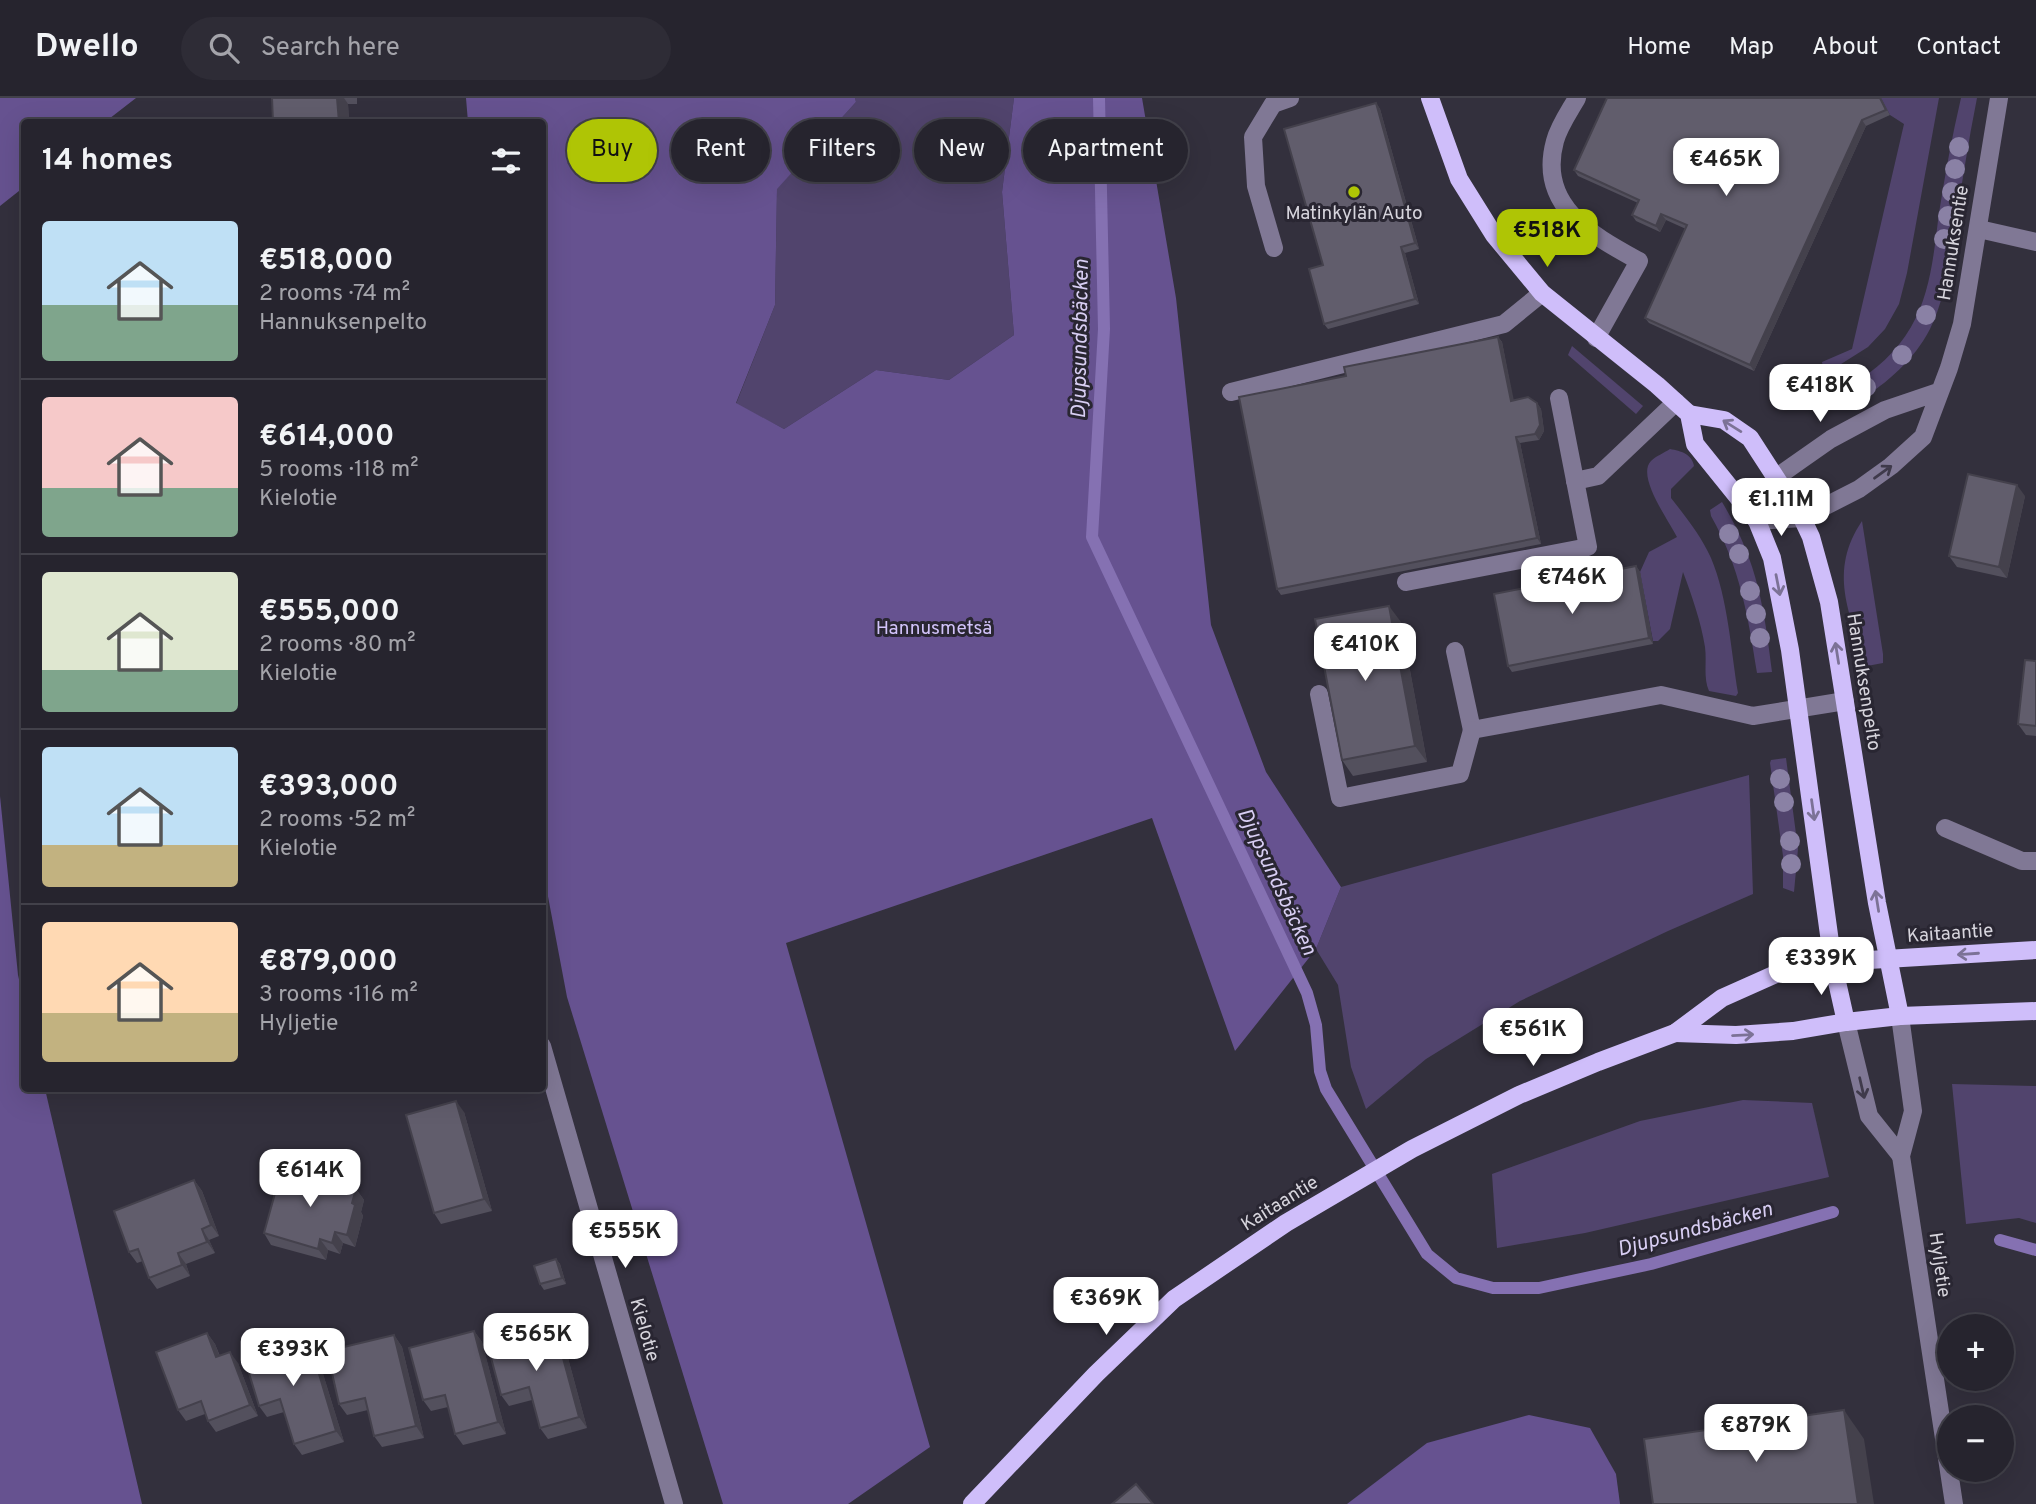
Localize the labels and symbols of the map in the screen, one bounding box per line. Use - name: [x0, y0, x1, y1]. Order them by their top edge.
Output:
- pin: €465K: [1677, 139, 1775, 198]
- marker: Matinkylän Auto: [1346, 184, 1362, 200]
- street label: Hannuksentie: [1933, 184, 1975, 302]
- place label: Matinkylän Auto: [1285, 202, 1423, 226]
- pin: €518K: [1498, 209, 1596, 269]
- water label: Djupsundsbäcken: [1066, 258, 1096, 419]
- pin: €418K: [1771, 364, 1869, 424]
- one-way arrow: [1722, 419, 1742, 433]
- one-way arrow: [1873, 465, 1892, 479]
- pin: €1.11M: [1724, 478, 1838, 538]
- pin: €746K: [1523, 556, 1621, 616]
- one-way arrow: [1771, 573, 1785, 596]
- street label: Hannuksenpelto: [1840, 612, 1886, 752]
- park label: Hannusmetsä: [876, 617, 992, 641]
- pin: €410K: [1316, 624, 1414, 683]
- one-way arrow: [1830, 642, 1843, 664]
- one-way arrow: [1806, 798, 1819, 821]
- water label: Djupsundsbäcken: [1230, 804, 1322, 961]
- one-way arrow: [1870, 890, 1883, 913]
- street label: Kaitaantie: [1906, 919, 1994, 949]
- pin: €339K: [1772, 937, 1870, 997]
- one-way arrow: [1957, 948, 1980, 961]
- pin: €561K: [1484, 1009, 1582, 1068]
- one-way arrow: [1731, 1028, 1754, 1041]
- one-way arrow: [1856, 1076, 1870, 1099]
- pin: €614K: [261, 1150, 359, 1209]
- street label: Kaitaantie: [1237, 1171, 1323, 1237]
- water label: Djupsundsbäcken: [1614, 1196, 1776, 1264]
- pin: €555K: [576, 1210, 674, 1270]
- street label: Hyljetie: [1923, 1231, 1955, 1299]
- pin: €369K: [1057, 1278, 1155, 1337]
- street label: Kielotie: [624, 1296, 664, 1364]
- pin: €565K: [487, 1314, 585, 1373]
- pin: €393K: [244, 1328, 342, 1388]
- pin: €879K: [1707, 1404, 1805, 1464]

